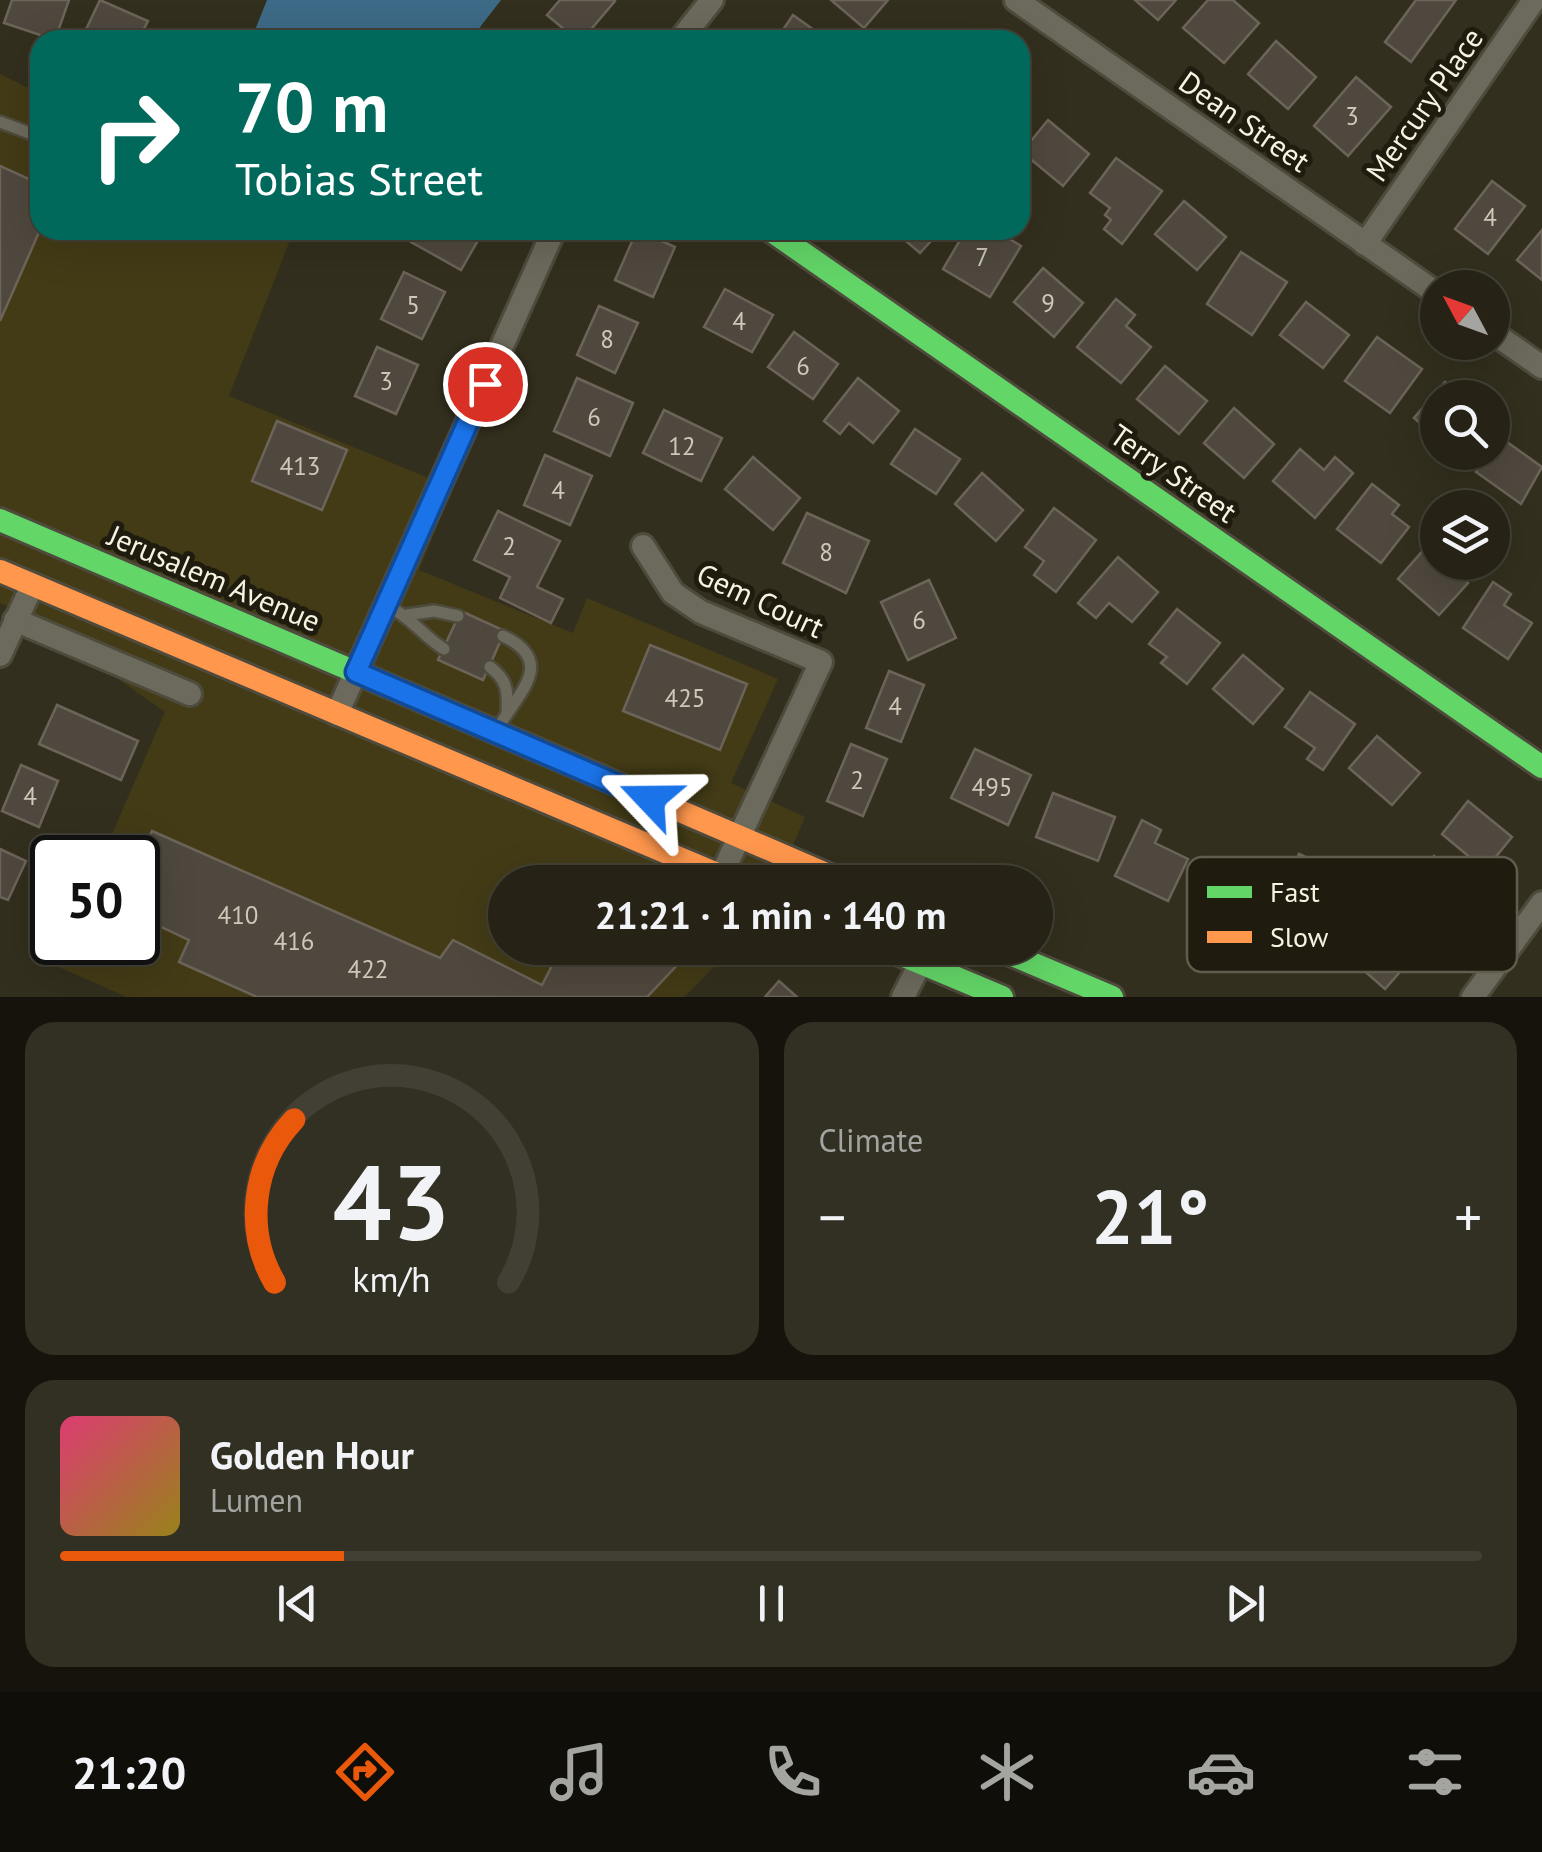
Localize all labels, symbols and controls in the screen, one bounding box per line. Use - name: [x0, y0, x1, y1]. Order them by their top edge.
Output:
- street label: Mercury Place: [1357, 20, 1491, 188]
- text: 70 m: [235, 61, 388, 151]
- street label: Dean Street: [1172, 62, 1318, 180]
- icon: right: [70, 70, 200, 200]
- house number: 3: [1345, 100, 1359, 132]
- text: Tobias Street: [235, 149, 483, 207]
- house number: 4: [1483, 201, 1497, 233]
- house number: 7: [975, 241, 989, 273]
- north arrow: [1420, 270, 1510, 360]
- map controls: [1420, 270, 1510, 580]
- house number: 9: [1041, 287, 1055, 319]
- house number: 5: [406, 289, 420, 321]
- house number: 4: [732, 305, 746, 337]
- house number: 8: [600, 323, 614, 355]
- pin: [443, 342, 528, 427]
- house number: 6: [796, 350, 810, 382]
- icon: arrive: [458, 357, 513, 412]
- house number: 3: [379, 365, 393, 397]
- button: search: [1420, 380, 1510, 470]
- house number: 6: [587, 401, 601, 433]
- street label: Terry Street: [1103, 415, 1245, 531]
- house number: 12: [668, 430, 696, 462]
- house number: 413: [280, 450, 320, 482]
- house number: 4: [551, 474, 565, 506]
- button: layers: [1420, 490, 1510, 580]
- street label: Jerusalem Avenue: [101, 515, 327, 640]
- house number: 2: [502, 530, 516, 562]
- house number: 8: [819, 536, 833, 568]
- street label: Gem Court: [691, 553, 830, 646]
- house number: 6: [912, 604, 926, 636]
- house number: 425: [665, 682, 705, 714]
- house number: 4: [888, 690, 902, 722]
- position arrow: [598, 747, 702, 851]
- house number: 2: [850, 764, 864, 796]
- house number: 495: [972, 771, 1012, 803]
- house number: 4: [23, 780, 37, 812]
- speed limit sign: 50: [30, 835, 160, 965]
- legend: [1187, 857, 1517, 972]
- text: Fast: [1270, 873, 1320, 910]
- text: 21:21 · 1 min · 140 m: [595, 890, 946, 939]
- house number: 410: [218, 899, 258, 931]
- text: Slow: [1270, 918, 1329, 955]
- house number: 416: [274, 925, 314, 957]
- house number: 422: [348, 953, 388, 985]
- text: Climate: [819, 1119, 923, 1161]
- text: 43: [333, 1134, 451, 1269]
- text: 21°: [1091, 1168, 1209, 1265]
- text: −: [819, 1181, 846, 1252]
- text: +: [1454, 1181, 1482, 1252]
- text: km/h: [353, 1256, 431, 1302]
- text: Golden Hour: [210, 1430, 414, 1479]
- text: Lumen: [210, 1479, 303, 1521]
- icon: previous: [270, 1576, 325, 1631]
- icon: pause: [744, 1576, 799, 1631]
- icon: next: [1218, 1576, 1273, 1631]
- icon: directions: [330, 1737, 400, 1807]
- icon: music: [544, 1737, 614, 1807]
- icon: phone: [758, 1737, 828, 1807]
- icon: climate: [972, 1737, 1042, 1807]
- icon: car: [1186, 1737, 1256, 1807]
- icon: filters: [1400, 1737, 1470, 1807]
- text: 21:20: [72, 1743, 186, 1801]

